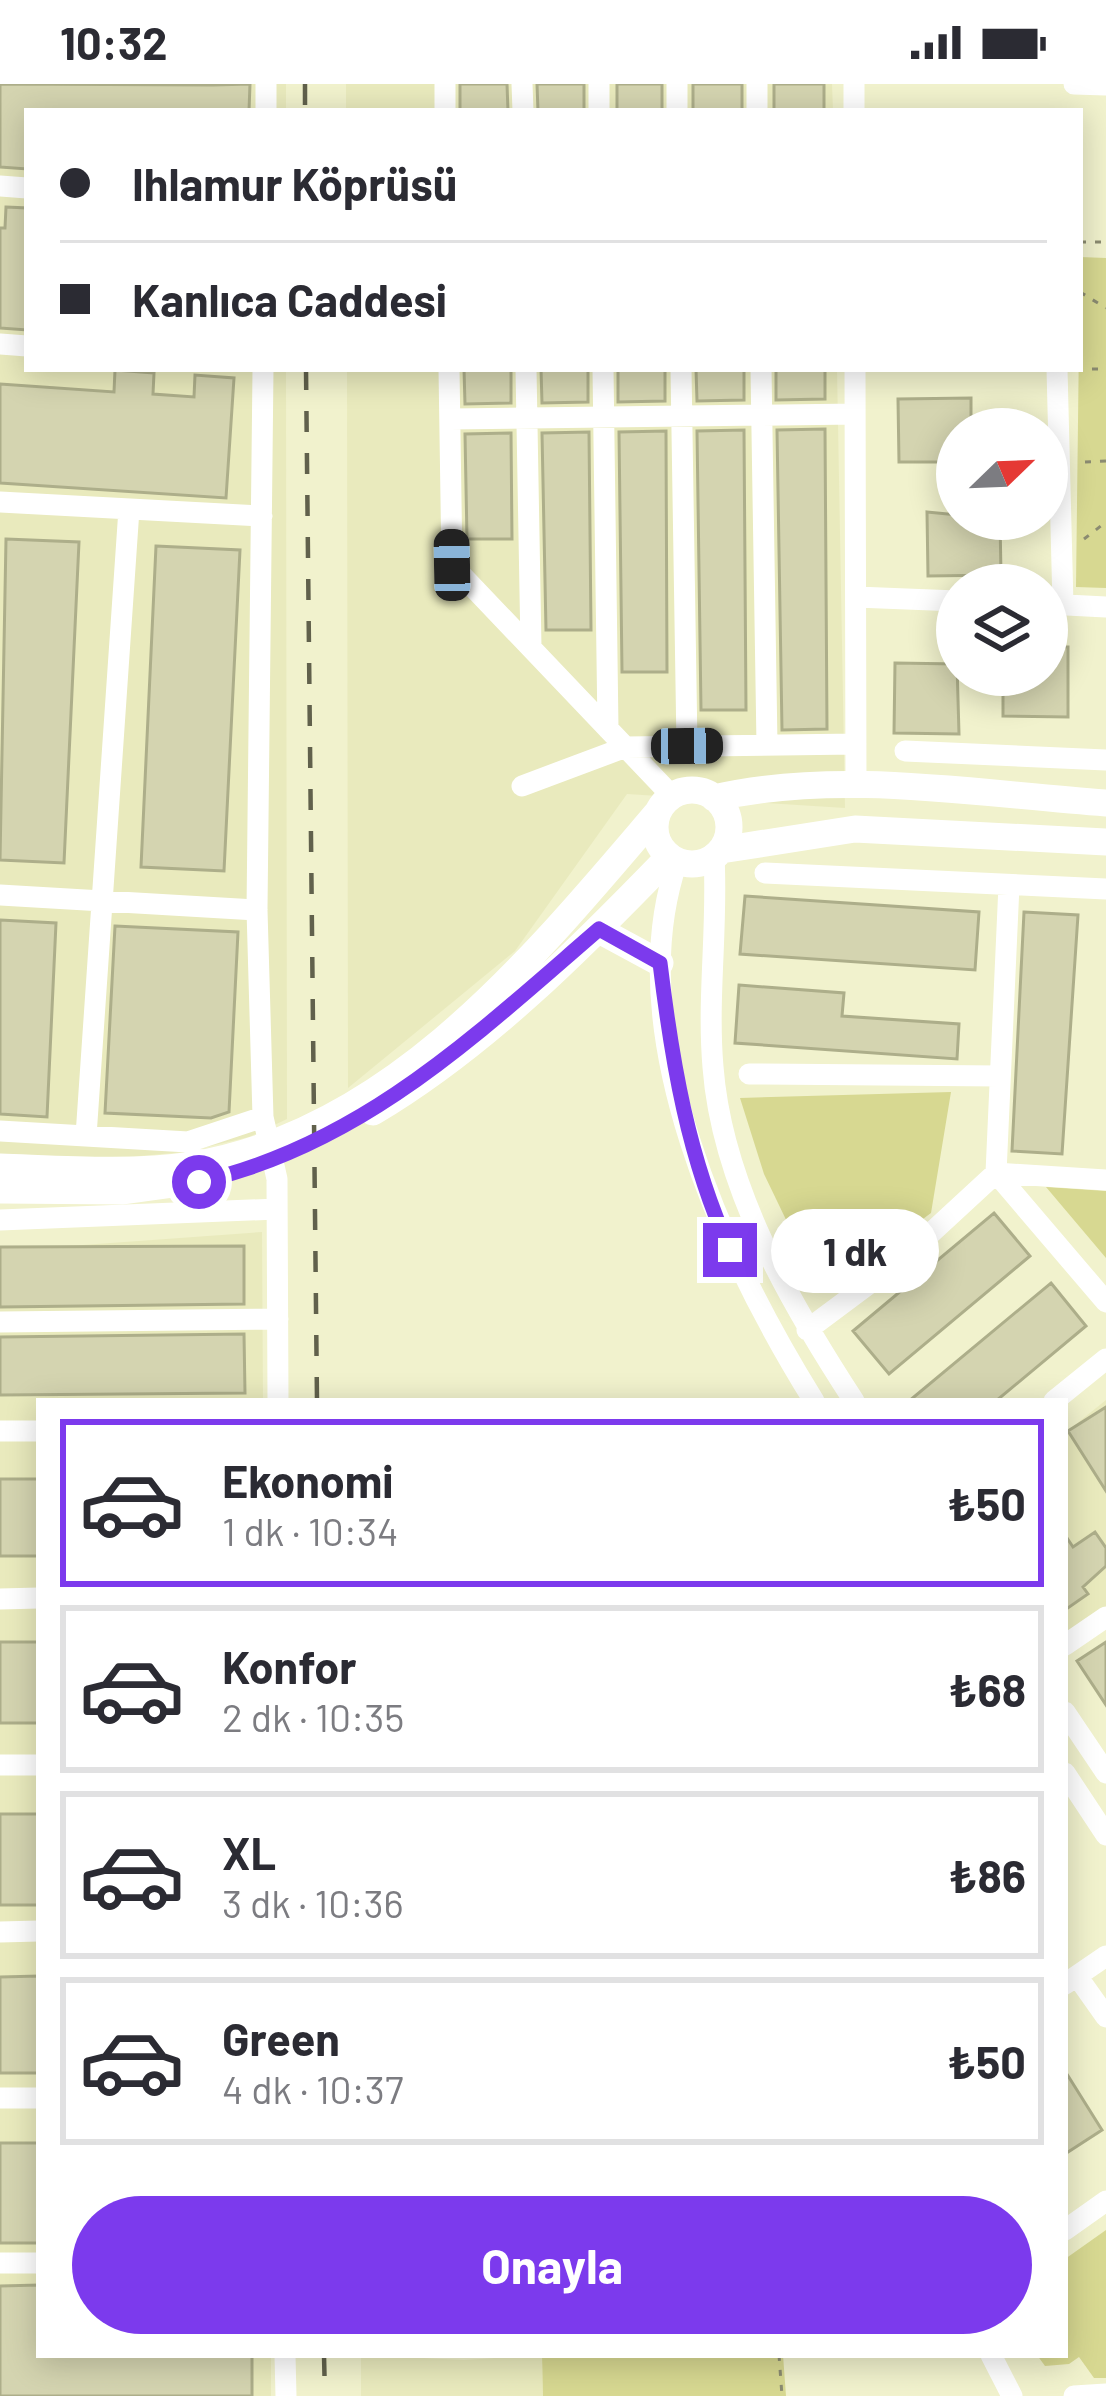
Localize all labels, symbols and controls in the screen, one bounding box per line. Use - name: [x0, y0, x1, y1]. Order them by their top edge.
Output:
- text: 10:32: [60, 15, 167, 69]
- text: Ihlamur Köprüsü: [132, 156, 457, 210]
- text: Kanlıca Caddesi: [132, 272, 447, 326]
- north arrow: [936, 408, 1068, 540]
- map controls: [936, 408, 1068, 696]
- car: [433, 529, 471, 601]
- button: layers: [936, 564, 1068, 696]
- car: [651, 727, 723, 765]
- route start: [172, 1155, 226, 1209]
- callout: 1 dk: [772, 1208, 940, 1292]
- route end: [703, 1223, 757, 1277]
- text: 1 dk: [823, 1227, 887, 1274]
- icon: car: [78, 1449, 186, 1557]
- text: Ekonomi: [222, 1453, 393, 1507]
- text: ₺50: [947, 1476, 1026, 1530]
- text: 1 dk · 10:34: [222, 1507, 399, 1554]
- icon: car: [78, 1635, 186, 1743]
- text: Konfor: [222, 1639, 357, 1693]
- text: ₺68: [948, 1662, 1026, 1716]
- text: 2 dk · 10:35: [222, 1693, 404, 1740]
- icon: car: [78, 1821, 186, 1929]
- text: XL: [222, 1825, 276, 1879]
- text: ₺86: [948, 1848, 1026, 1902]
- text: 3 dk · 10:36: [222, 1879, 404, 1926]
- icon: car: [78, 2007, 186, 2115]
- text: Green: [222, 2011, 340, 2065]
- text: ₺50: [947, 2034, 1026, 2088]
- text: 4 dk · 10:37: [222, 2065, 403, 2112]
- button: Onayla: [72, 2196, 1032, 2334]

